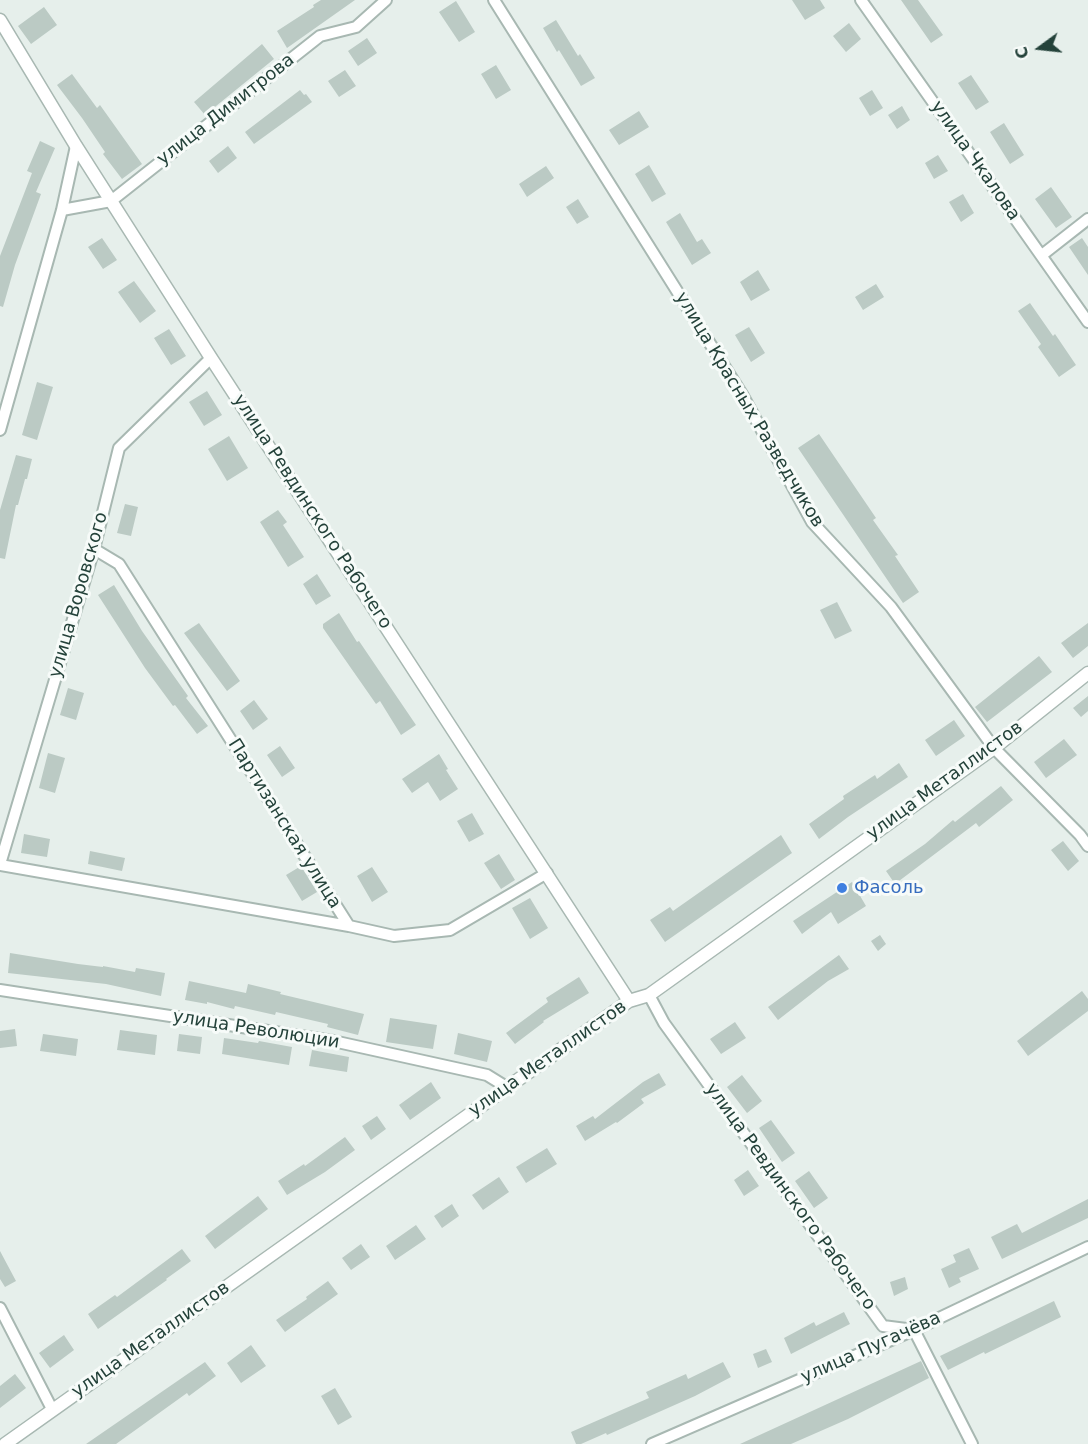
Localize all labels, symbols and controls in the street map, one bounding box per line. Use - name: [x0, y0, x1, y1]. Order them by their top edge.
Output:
- north arrow: [1010, 18, 1070, 78]
- text: С: [1011, 45, 1033, 61]
- street label: улица Димитрова: [153, 50, 299, 170]
- street label: улица Чкалова: [926, 97, 1024, 225]
- street label: улица Красных Разведчиков: [670, 288, 828, 532]
- street label: улица Ревдинского Рабочего: [228, 391, 396, 633]
- street label: улица Воровского: [45, 510, 113, 680]
- street label: улица Металлистов: [863, 717, 1027, 845]
- street label: Партизанская улица: [223, 735, 345, 913]
- place label: Фасоль: [854, 877, 924, 899]
- marker: Фасоль: [835, 881, 849, 895]
- street label: улица Металлистов: [465, 996, 631, 1122]
- street label: улица Революции: [171, 1006, 341, 1054]
- street label: улица Ревдинского Рабочего: [700, 1079, 880, 1315]
- street label: улица Металлистов: [68, 1277, 234, 1403]
- street label: улица Пугачёва: [798, 1307, 944, 1389]

